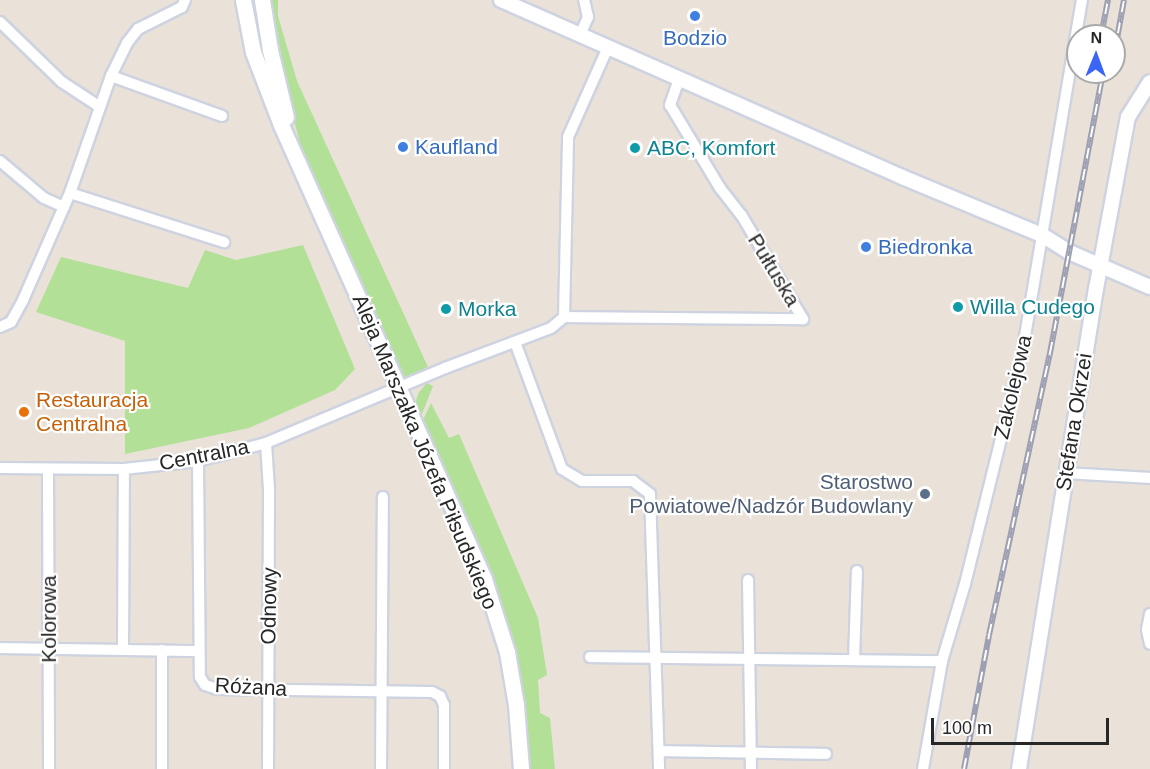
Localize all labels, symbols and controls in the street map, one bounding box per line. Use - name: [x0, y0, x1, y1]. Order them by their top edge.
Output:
- marker: Bodzio: [688, 9, 702, 23]
- north arrow: [1066, 24, 1126, 84]
- place label: Bodzio: [663, 25, 727, 51]
- text: N: [1090, 29, 1102, 46]
- place label: Kaufland: [415, 134, 498, 160]
- place label: ABC, Komfort: [647, 135, 775, 161]
- marker: Kaufland: [396, 140, 410, 154]
- marker: ABC, Komfort: [628, 141, 642, 155]
- street label: Pułtuska: [742, 229, 806, 311]
- place label: Biedronka: [878, 234, 973, 260]
- marker: Biedronka: [859, 240, 873, 254]
- street label: Aleja Marszałka Józefa Piłsudskiego: [347, 291, 503, 613]
- place label: Willa Cudego: [970, 294, 1095, 320]
- place label: Morka: [458, 296, 516, 322]
- marker: Willa Cudego: [951, 300, 965, 314]
- marker: Morka: [439, 302, 453, 316]
- street label: Zakolejowa: [989, 332, 1037, 442]
- street label: Stefana Okrzei: [1051, 351, 1097, 493]
- place label: Restauracja Centralna: [36, 387, 148, 437]
- marker: Restauracja Centralna: [17, 405, 31, 419]
- street label: Centralna: [157, 434, 251, 476]
- place label: Starostwo Powiatowe/Nadzór Budowlany: [629, 469, 913, 519]
- marker: Starostwo Powiatowe/Nadzór Budowlany: [918, 487, 932, 501]
- street label: Odnowy: [256, 567, 282, 645]
- street label: Kolorowa: [36, 575, 62, 663]
- street label: Różana: [214, 673, 288, 701]
- scale bar: [934, 706, 1112, 744]
- text: 100 m: [942, 718, 992, 738]

